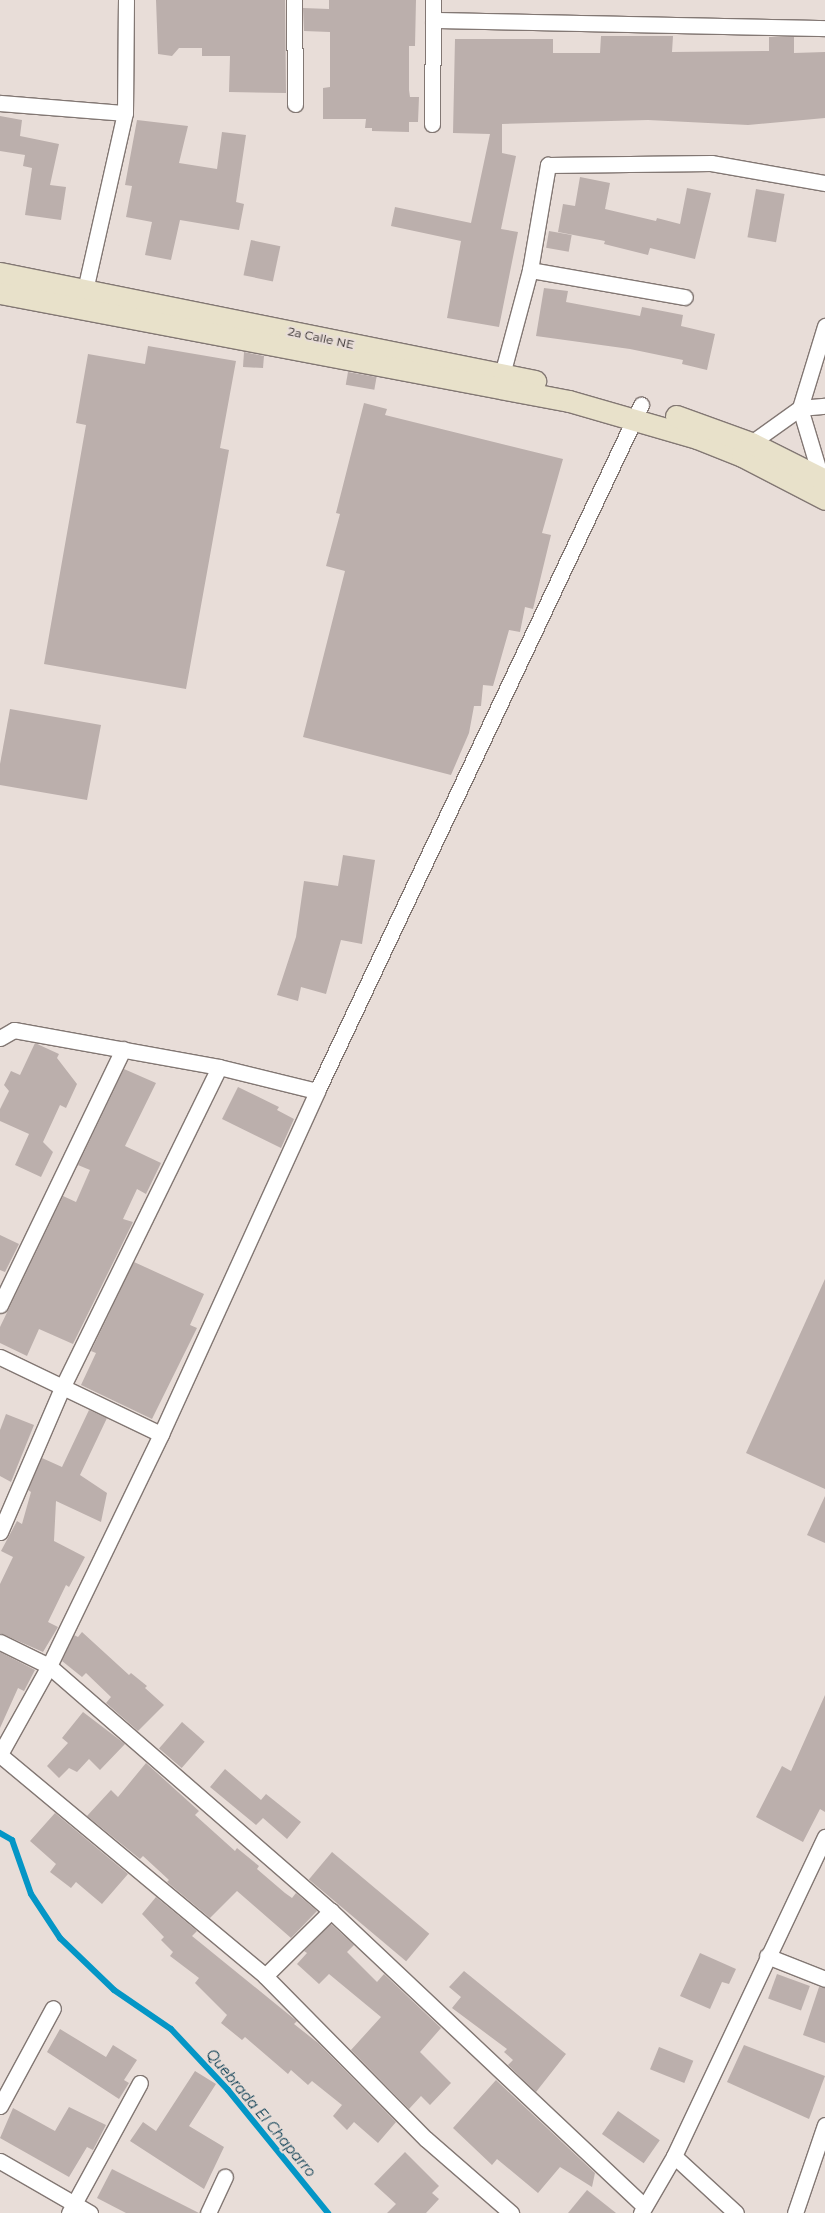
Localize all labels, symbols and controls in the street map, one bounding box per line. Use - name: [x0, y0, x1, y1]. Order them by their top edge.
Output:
- street label: 2a Calle NE: [287, 324, 355, 352]
- water label: Quebrada El Chaparro: [203, 2046, 319, 2180]

